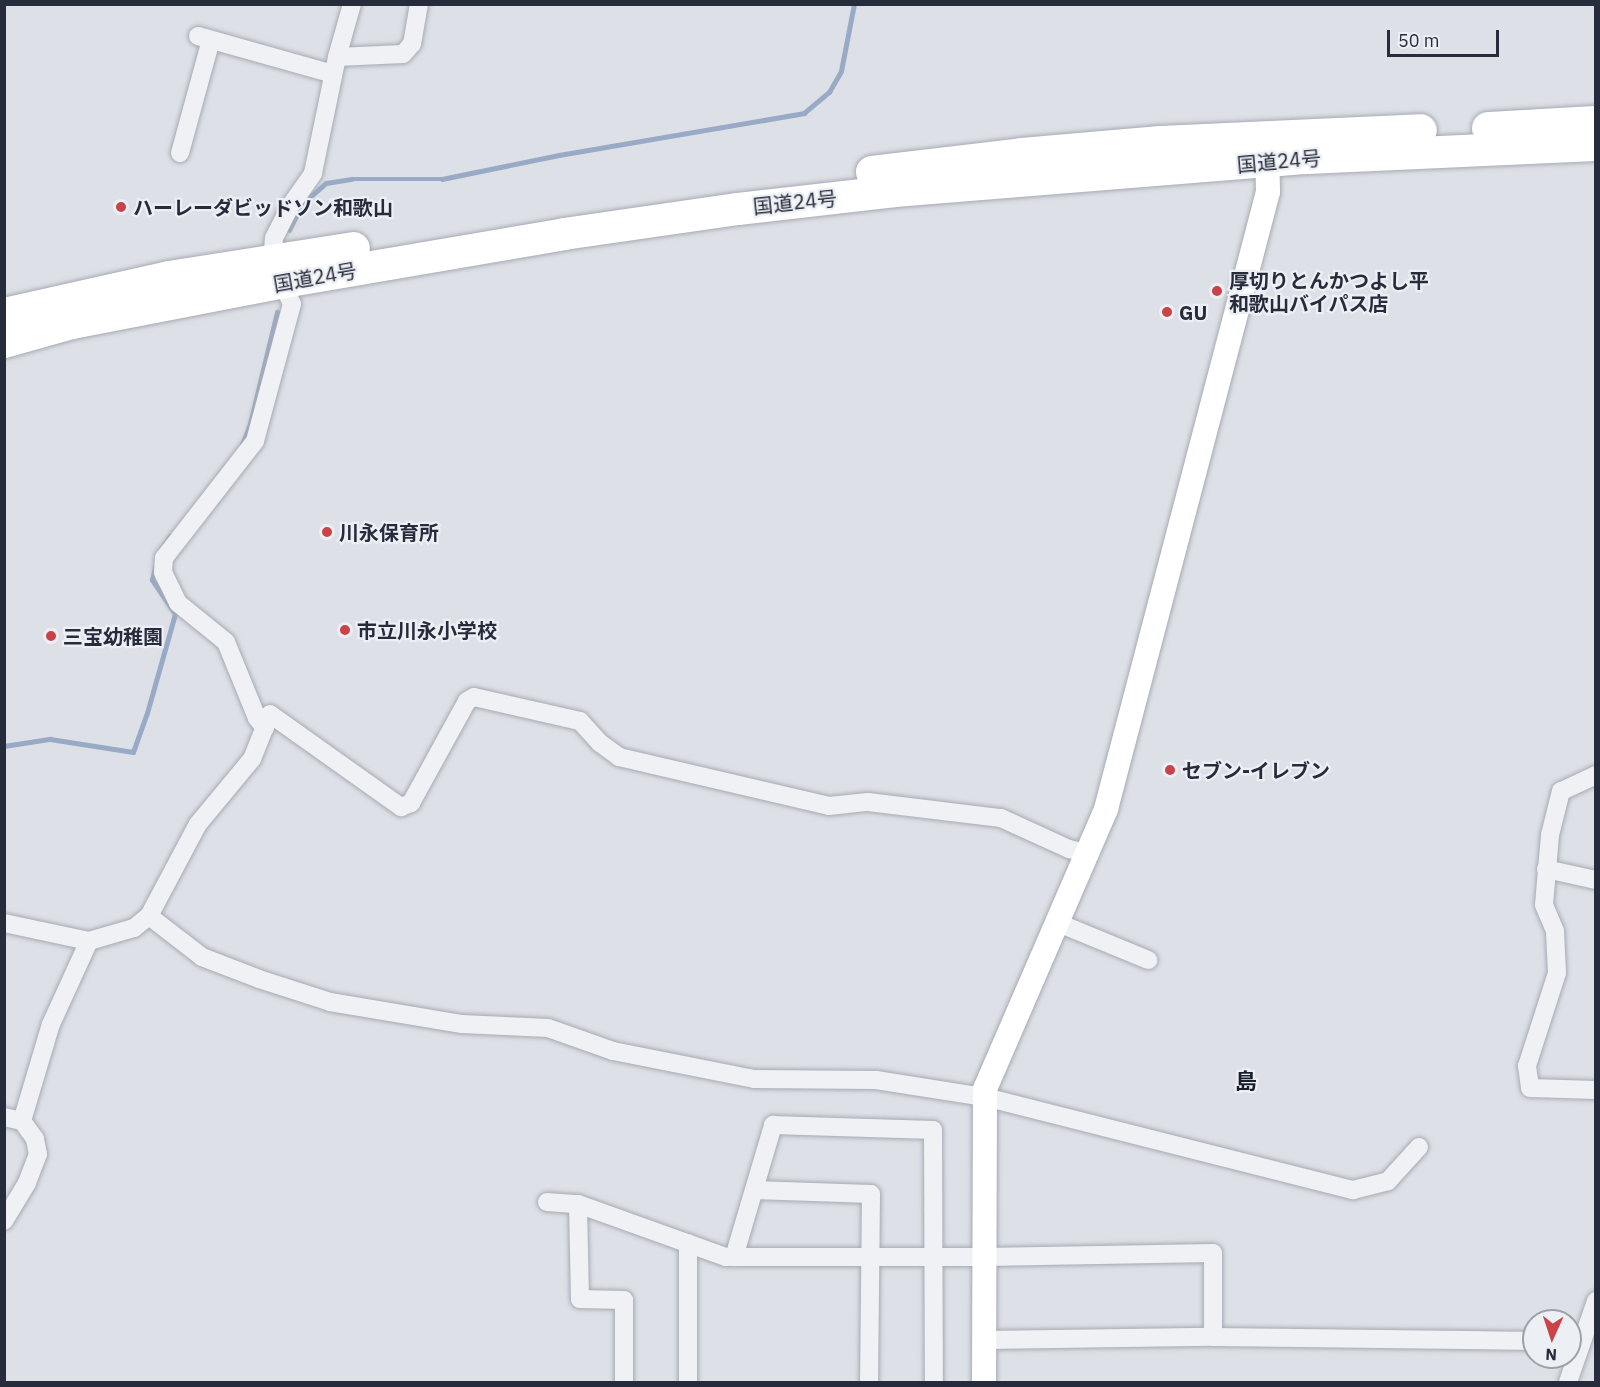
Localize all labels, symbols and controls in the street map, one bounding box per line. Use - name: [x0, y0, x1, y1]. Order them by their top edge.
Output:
- scale bar: [1390, 18, 1502, 56]
- text: 50 m: [1398, 29, 1440, 52]
- street label: 国道24号: [1236, 145, 1322, 177]
- street label: 国道24号: [752, 186, 838, 218]
- place label: ハーレーダビッドソン和歌山: [133, 195, 393, 219]
- marker: ハーレーダビッドソン和歌山: [114, 200, 128, 214]
- street label: 国道24号: [272, 258, 358, 296]
- place label: 厚切りとんかつよし平 和歌山バイパス店: [1229, 268, 1429, 315]
- marker: 厚切りとんかつよし平 和歌山バイパス店: [1210, 284, 1224, 298]
- place label: GU: [1179, 300, 1207, 324]
- marker: GU: [1160, 305, 1174, 319]
- place label: 川永保育所: [339, 520, 439, 544]
- marker: 川永保育所: [320, 525, 334, 539]
- place label: 市立川永小学校: [357, 618, 497, 642]
- marker: 市立川永小学校: [338, 623, 352, 637]
- place label: 三宝幼稚園: [63, 624, 163, 648]
- marker: 三宝幼稚園: [44, 629, 58, 643]
- place label: セブン-イレブン: [1182, 758, 1330, 782]
- marker: セブン-イレブン: [1163, 763, 1177, 777]
- district label: 島: [1235, 1068, 1257, 1094]
- north arrow: [1522, 1309, 1582, 1369]
- text: N: [1545, 1345, 1557, 1365]

